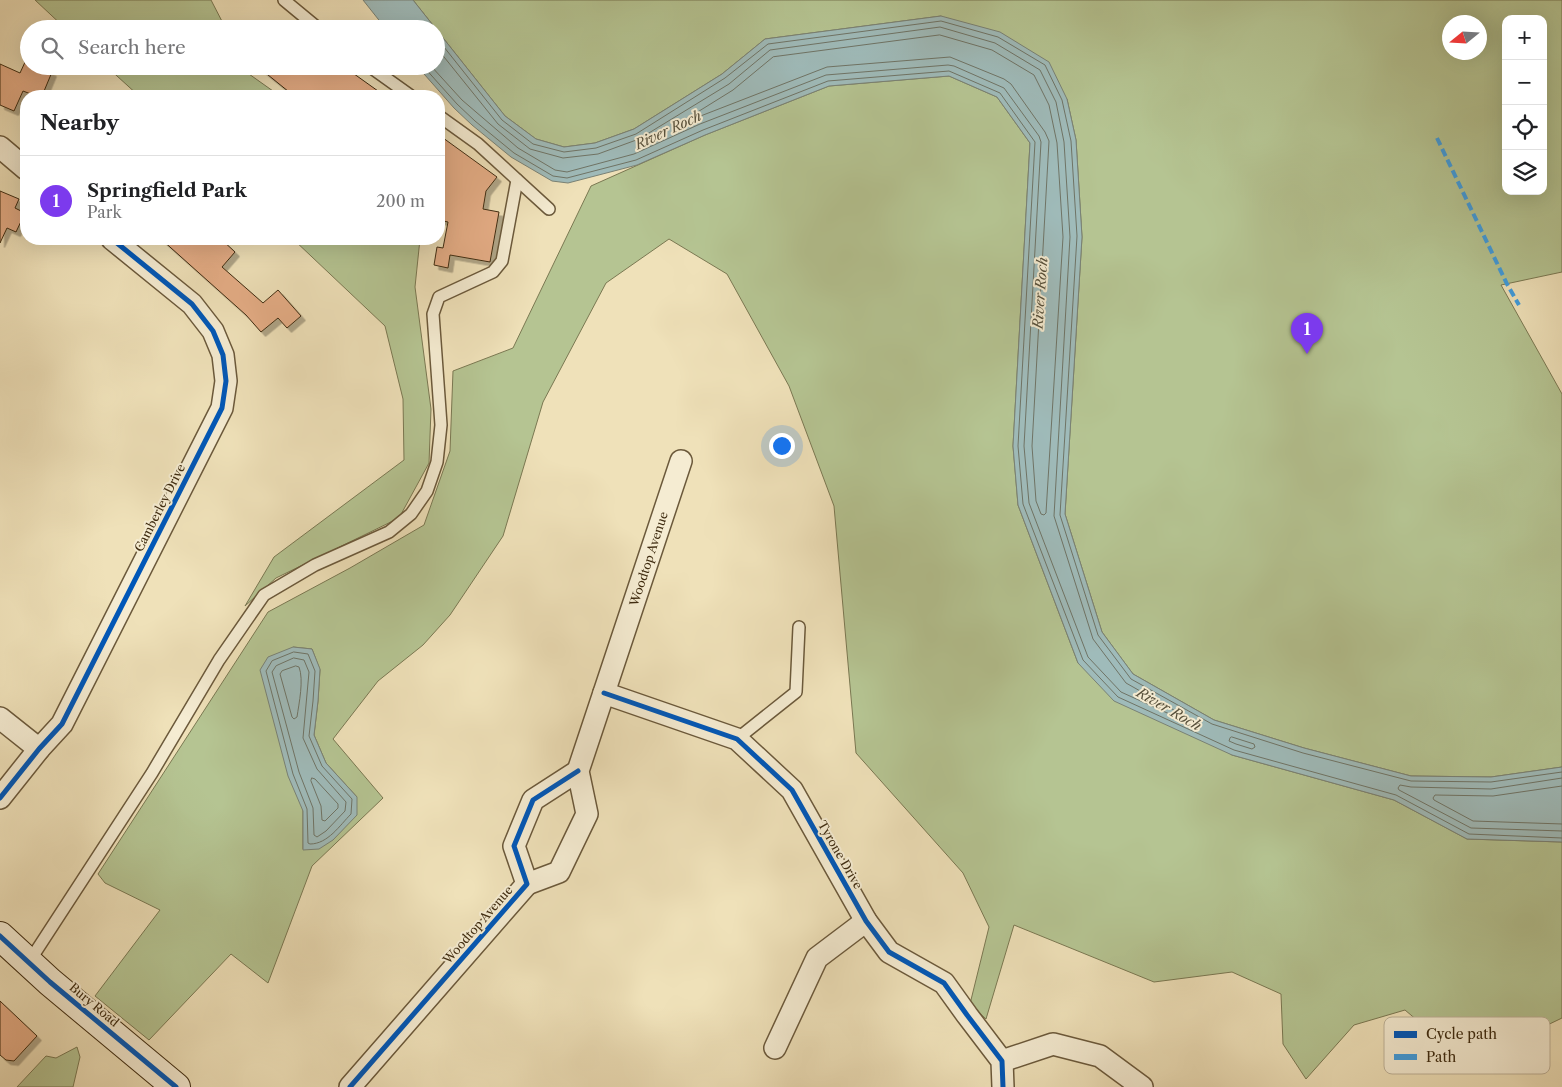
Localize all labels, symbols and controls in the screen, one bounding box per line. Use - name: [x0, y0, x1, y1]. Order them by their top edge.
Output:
- north arrow: [1442, 15, 1487, 60]
- map controls: [1502, 15, 1547, 195]
- button: +: [1502, 15, 1547, 60]
- search box: [20, 20, 445, 75]
- icon: search: [38, 34, 66, 62]
- text: Search here: [78, 36, 186, 59]
- button: −: [1502, 60, 1547, 105]
- button: locate: [1502, 105, 1547, 150]
- water label: River Roch: [631, 107, 704, 154]
- text: Nearby: [40, 110, 119, 135]
- button: layers: [1502, 150, 1547, 195]
- text: Springfield Park: [87, 179, 247, 202]
- text: 1: [52, 191, 60, 211]
- text: 200 m: [376, 191, 425, 211]
- text: Park: [87, 202, 122, 222]
- water label: River Roch: [1028, 257, 1051, 330]
- pin: 1: [1291, 313, 1323, 354]
- your location: [769, 433, 795, 459]
- street label: Camberley Drive: [131, 461, 188, 554]
- street label: Woodtop Avenue: [626, 509, 671, 609]
- water label: River Roch: [1133, 683, 1205, 735]
- street label: Tyrone Drive: [815, 818, 866, 892]
- street label: Woodtop Avenue: [439, 882, 516, 968]
- street label: Bury Road: [67, 980, 123, 1030]
- legend: [1384, 1017, 1550, 1074]
- text: Cycle path: [1426, 1025, 1497, 1043]
- text: Path: [1426, 1048, 1456, 1066]

